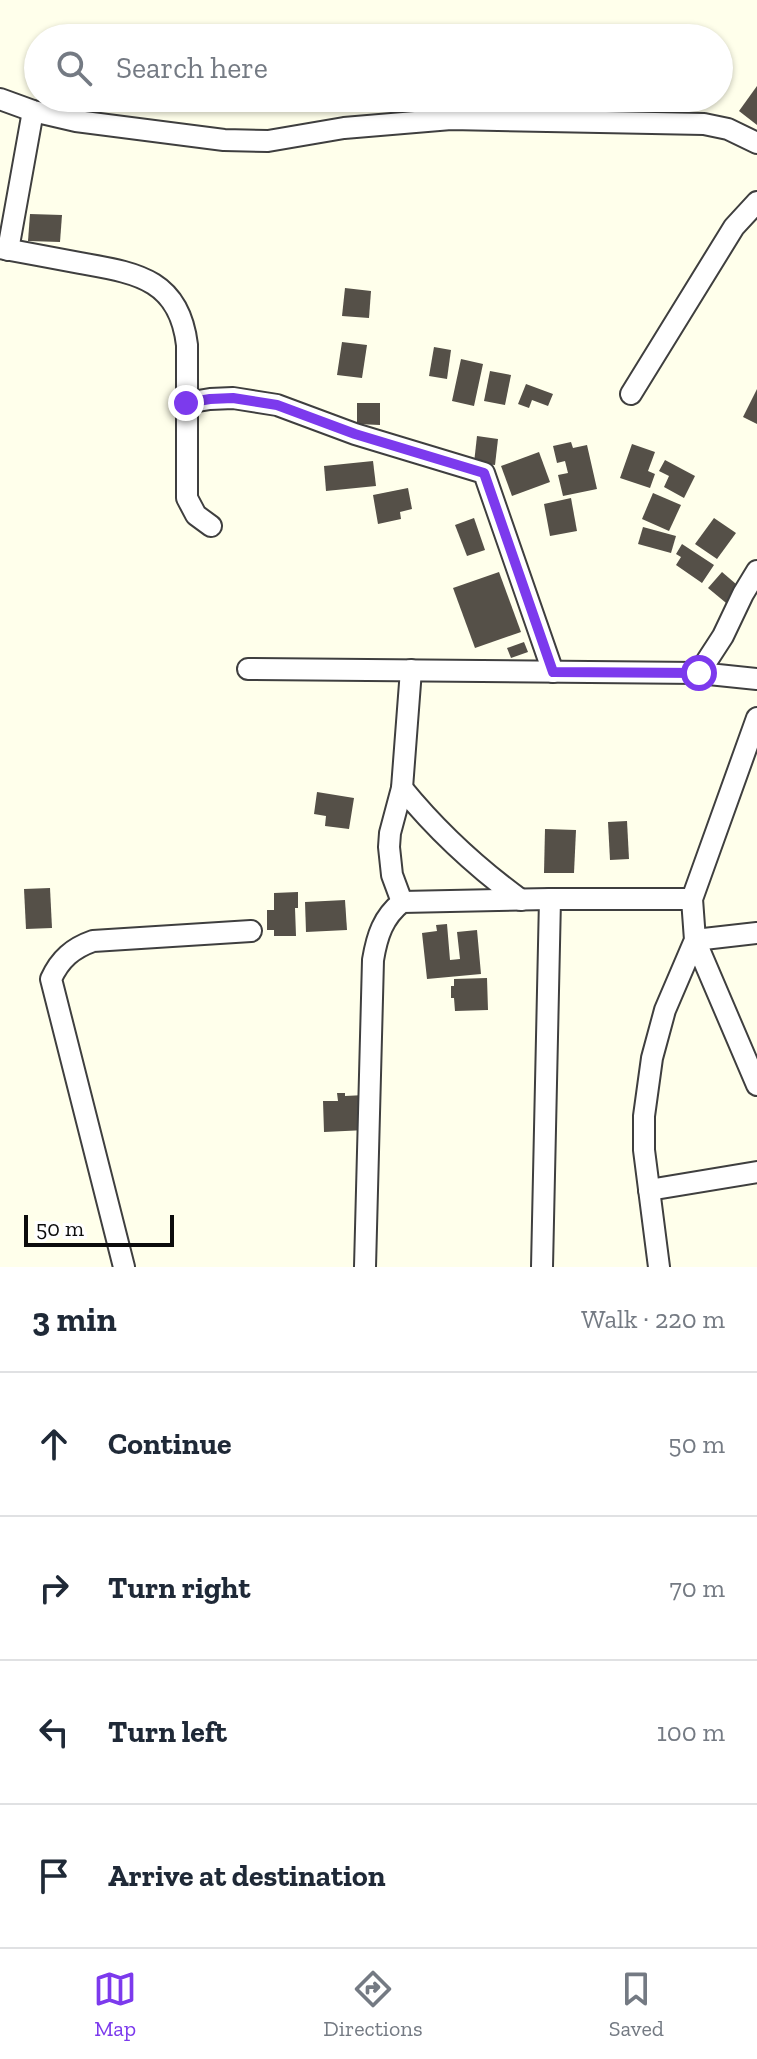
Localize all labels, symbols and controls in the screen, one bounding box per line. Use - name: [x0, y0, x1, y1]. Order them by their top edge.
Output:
- search box: [24, 24, 733, 112]
- icon: search: [52, 46, 96, 90]
- text: Search here: [116, 50, 268, 86]
- route end: [168, 385, 204, 421]
- route start: [681, 655, 717, 691]
- scale bar: [24, 1211, 174, 1247]
- text: 50 m: [36, 1215, 84, 1242]
- text: 3 min: [32, 1299, 117, 1340]
- text: Walk · 220 m: [581, 1303, 725, 1335]
- icon: ahead: [32, 1422, 76, 1466]
- text: Continue: [108, 1426, 232, 1462]
- text: 50 m: [668, 1428, 725, 1460]
- icon: right: [32, 1566, 76, 1610]
- text: Turn right: [108, 1570, 250, 1606]
- text: 70 m: [669, 1572, 725, 1604]
- icon: left: [32, 1710, 76, 1754]
- text: Turn left: [108, 1714, 227, 1750]
- text: 100 m: [657, 1716, 725, 1748]
- icon: arrive: [32, 1854, 76, 1898]
- text: Arrive at destination: [108, 1858, 385, 1894]
- tab: Map: [93, 1967, 137, 2042]
- tab: Directions: [323, 1967, 423, 2042]
- tab: Saved: [609, 1967, 664, 2042]

